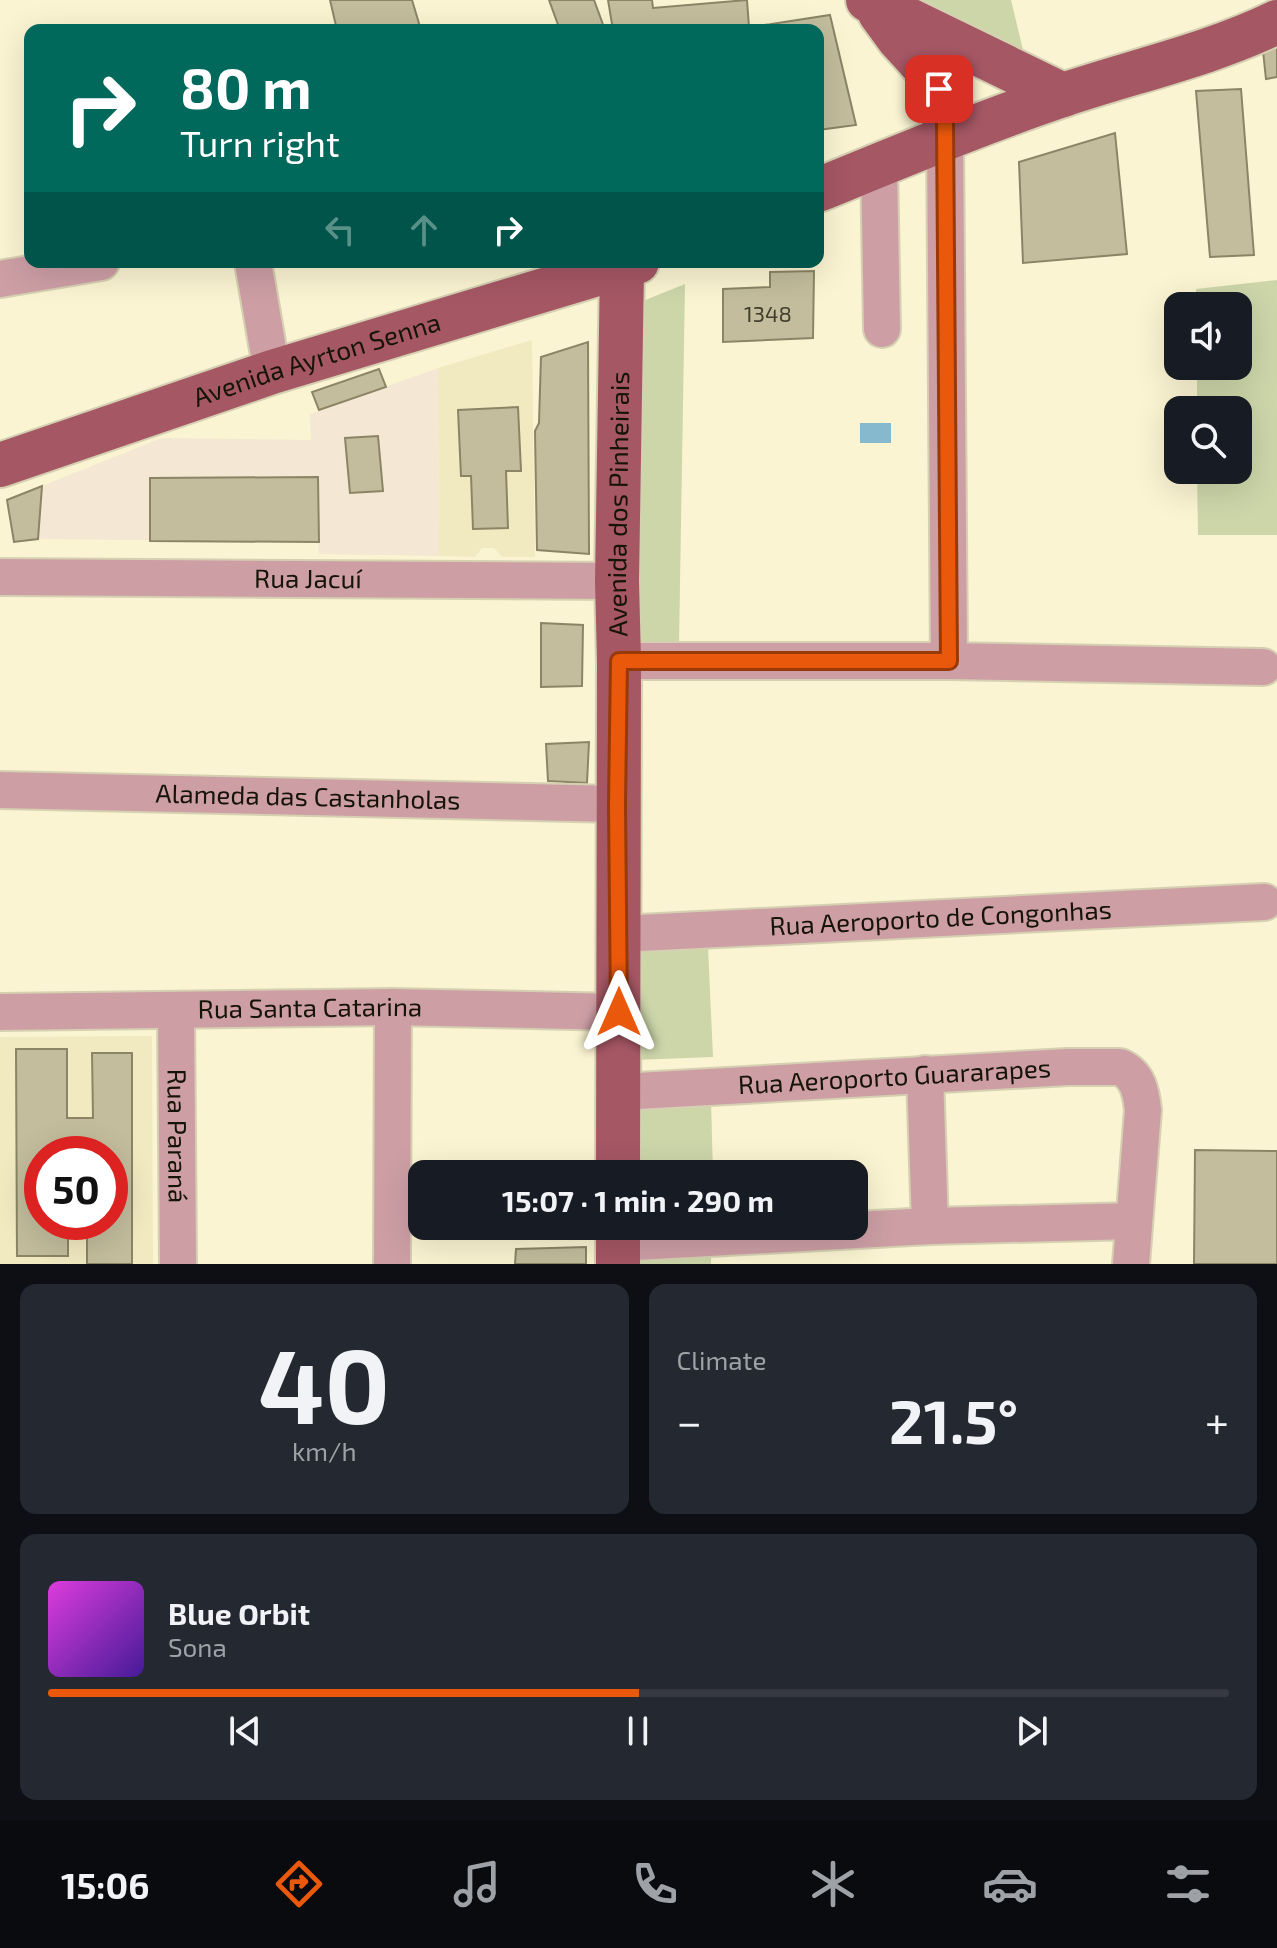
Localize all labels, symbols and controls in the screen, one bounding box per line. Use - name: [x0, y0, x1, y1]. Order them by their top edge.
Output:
- text: 80 m: [180, 53, 312, 120]
- pin: [905, 55, 973, 123]
- icon: right: [48, 56, 152, 160]
- icon: arrive: [917, 67, 961, 111]
- text: Turn right: [180, 121, 340, 164]
- icon: left: [318, 208, 362, 252]
- icon: ahead: [402, 208, 446, 252]
- icon: right: [486, 208, 530, 252]
- map controls: [1164, 292, 1252, 484]
- button: sound: [1164, 292, 1252, 380]
- house number: 1348: [744, 300, 792, 326]
- street label: Avenida Ayrton Senna: [189, 305, 444, 412]
- street label: Avenida dos Pinheirais: [600, 371, 634, 637]
- button: search: [1164, 396, 1252, 484]
- street label: Rua Jacuí: [254, 562, 363, 593]
- street label: Alameda das Castanholas: [155, 777, 461, 814]
- street label: Rua Aeroporto de Congonhas: [769, 893, 1112, 941]
- position arrow: [577, 970, 661, 1054]
- street label: Rua Santa Catarina: [197, 990, 423, 1023]
- street label: Rua Aeroporto Guararapes: [737, 1051, 1052, 1099]
- street label: Rua Paraná: [162, 1069, 195, 1203]
- speed limit sign: 50: [24, 1136, 128, 1240]
- text: 15:07 · 1 min · 290 m: [502, 1182, 774, 1218]
- text: 40: [258, 1320, 390, 1445]
- text: Climate: [677, 1344, 766, 1375]
- text: 21.5°: [889, 1384, 1018, 1456]
- text: −: [677, 1394, 702, 1447]
- text: +: [1205, 1394, 1229, 1447]
- text: km/h: [292, 1435, 357, 1466]
- text: Blue Orbit: [168, 1595, 310, 1631]
- text: Sona: [168, 1631, 227, 1662]
- icon: previous: [223, 1709, 267, 1753]
- icon: pause: [616, 1709, 660, 1753]
- icon: next: [1010, 1709, 1054, 1753]
- icon: directions: [271, 1856, 327, 1912]
- icon: music: [449, 1856, 505, 1912]
- icon: phone: [627, 1856, 683, 1912]
- icon: climate: [805, 1856, 861, 1912]
- icon: car: [982, 1856, 1038, 1912]
- icon: filters: [1160, 1856, 1216, 1912]
- text: 15:06: [61, 1863, 150, 1906]

